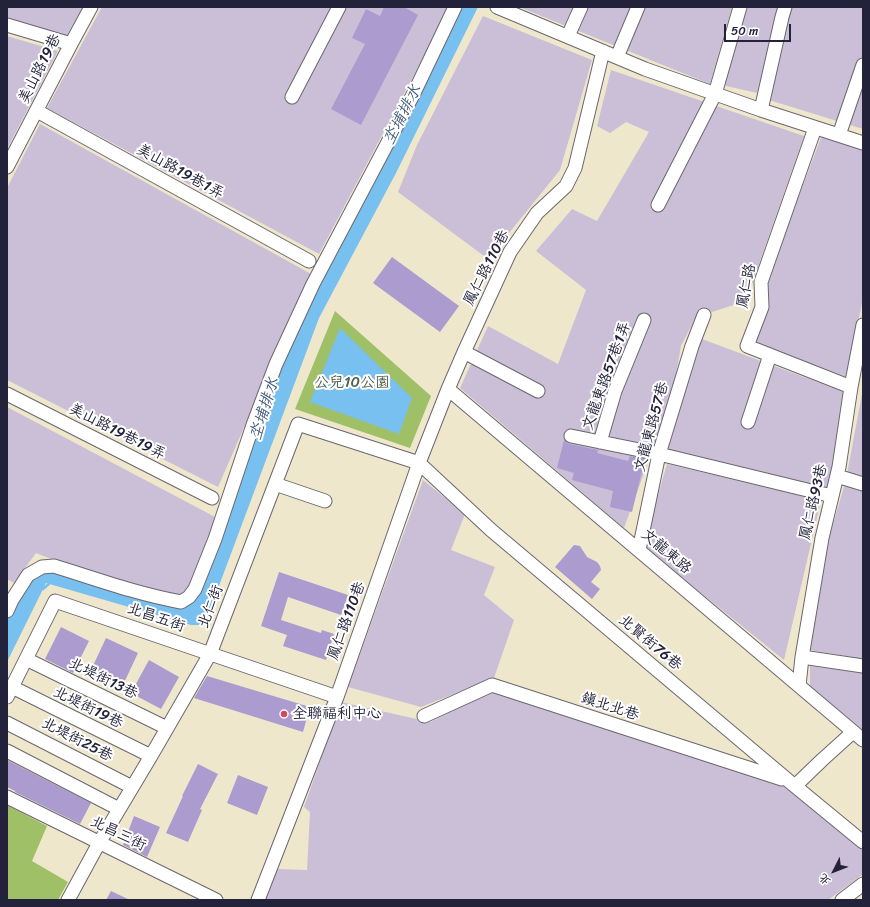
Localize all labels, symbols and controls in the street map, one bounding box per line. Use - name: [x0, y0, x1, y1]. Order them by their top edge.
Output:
- scale bar: [726, 16, 793, 42]
- text: 50 m: [731, 20, 758, 42]
- street label: 美山路19巷: [15, 31, 65, 107]
- water label: 坔埔排水: [380, 82, 426, 148]
- street label: 美山路19巷1弄: [133, 141, 227, 203]
- street label: 鳳仁路110巷: [460, 227, 514, 309]
- street label: 鳳仁路: [734, 262, 760, 310]
- street label: 文龍東路57巷1弄: [579, 319, 635, 433]
- park label: 公兒10公園: [314, 374, 390, 392]
- water label: 坔埔排水: [246, 376, 284, 442]
- street label: 文龍東路57巷: [631, 380, 673, 474]
- street label: 美山路19巷19弄: [66, 400, 168, 464]
- street label: 鳳仁路93巷: [797, 462, 831, 542]
- street label: 文龍東路: [637, 526, 695, 578]
- street label: 鳳仁路110巷: [324, 579, 370, 663]
- street label: 北仁街: [195, 583, 227, 631]
- street label: 北昌五街: [125, 600, 187, 636]
- street label: 北賢街76巷: [615, 611, 685, 675]
- street label: 北堤街13巷: [65, 655, 141, 703]
- street label: 北堤街19巷: [50, 683, 126, 733]
- street label: 鎮北北巷: [579, 689, 641, 725]
- place label: 全聯福利中心: [292, 705, 382, 723]
- marker: 全聯福利中心: [279, 709, 289, 719]
- street label: 北堤街25巷: [38, 714, 116, 766]
- street label: 北昌三街: [87, 813, 149, 855]
- north arrow: [814, 851, 854, 891]
- text: 北: [814, 869, 835, 890]

